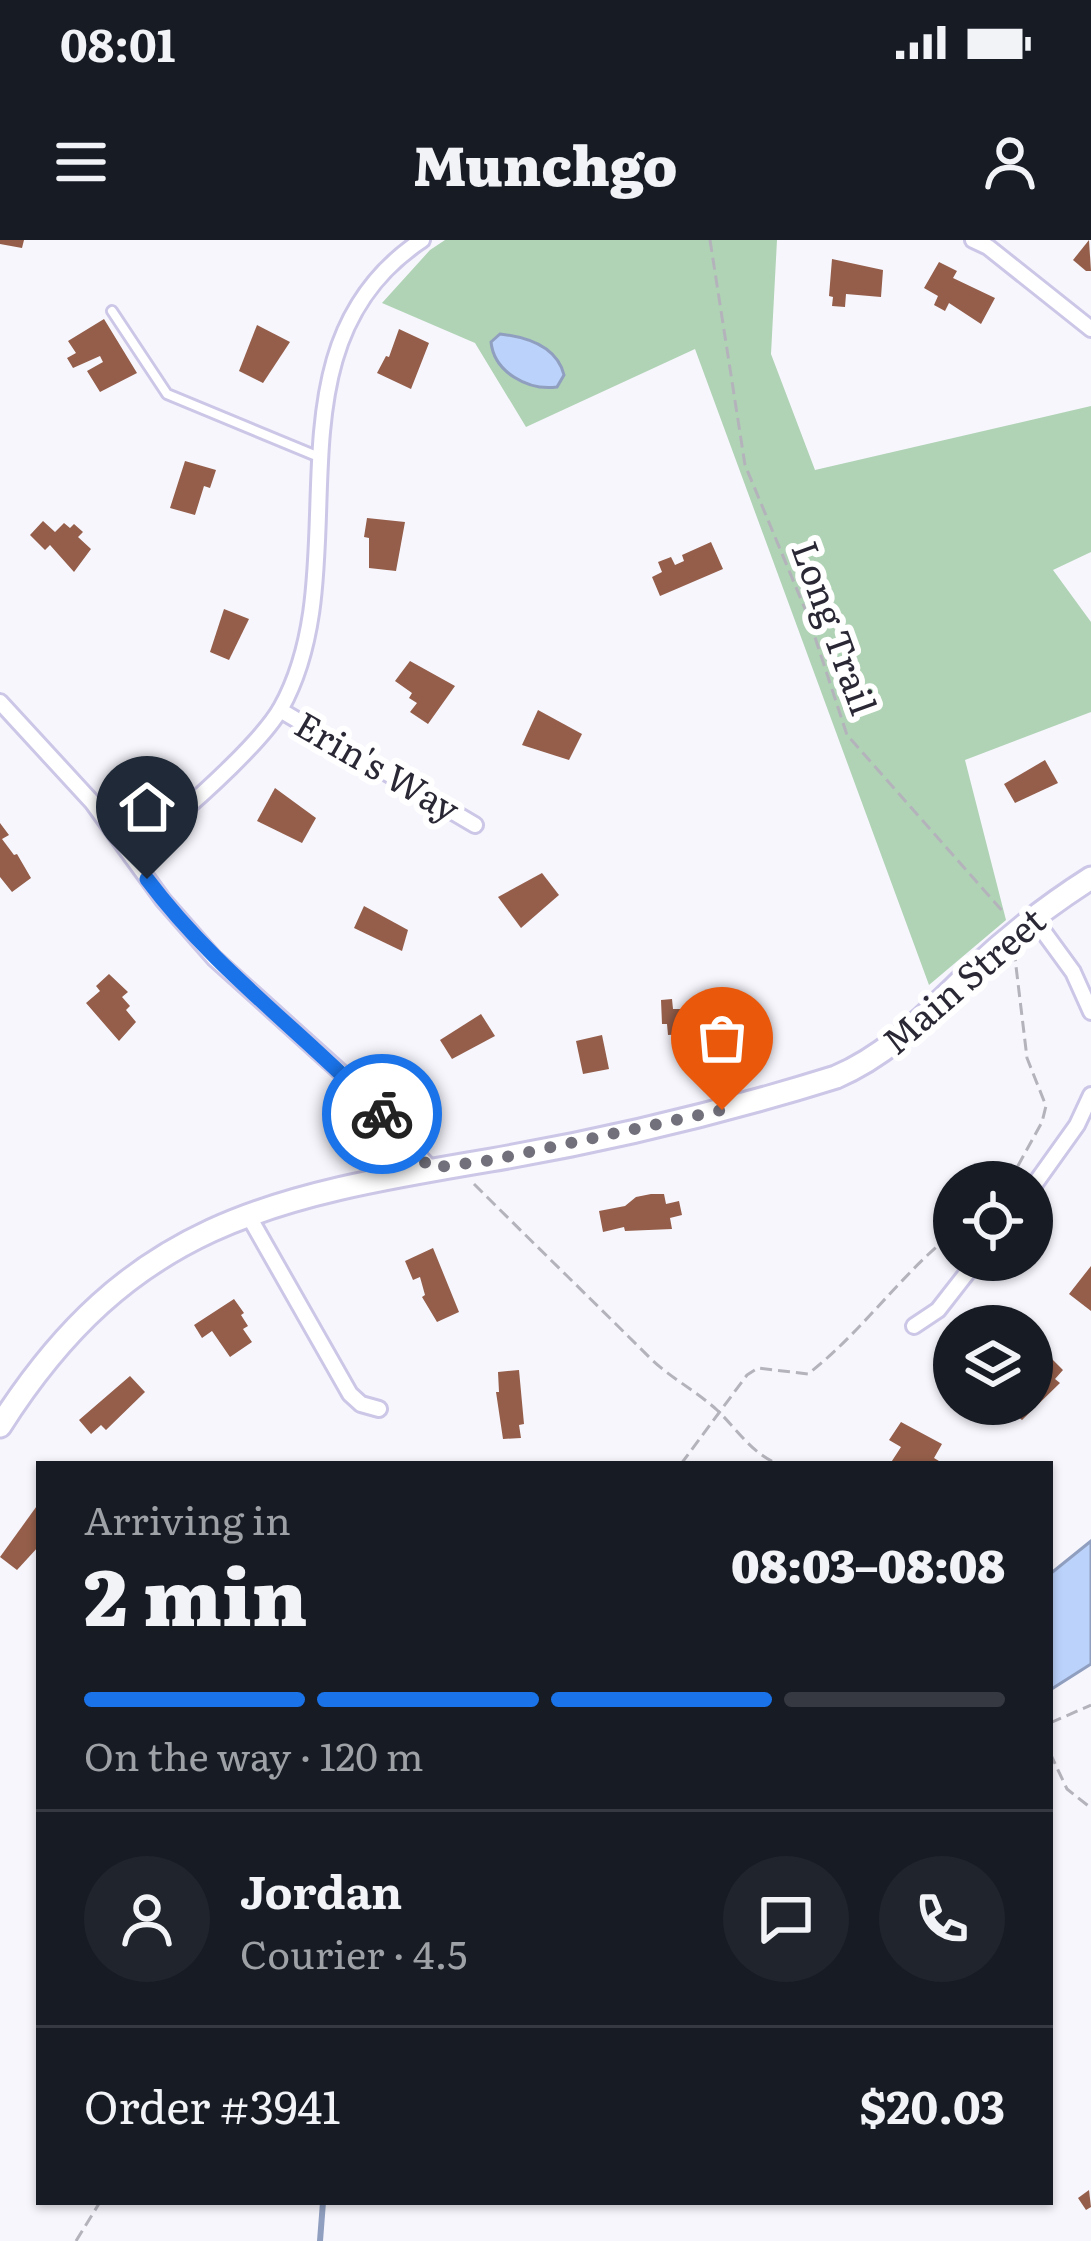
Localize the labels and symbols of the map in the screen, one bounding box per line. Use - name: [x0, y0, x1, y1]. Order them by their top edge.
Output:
- street label: Long Trail: [781, 533, 892, 721]
- street label: Erin's Way: [286, 696, 471, 833]
- pin: [96, 756, 198, 879]
- street label: Main Street: [869, 893, 1056, 1065]
- pin: [671, 987, 773, 1110]
- courier: [322, 1054, 442, 1174]

